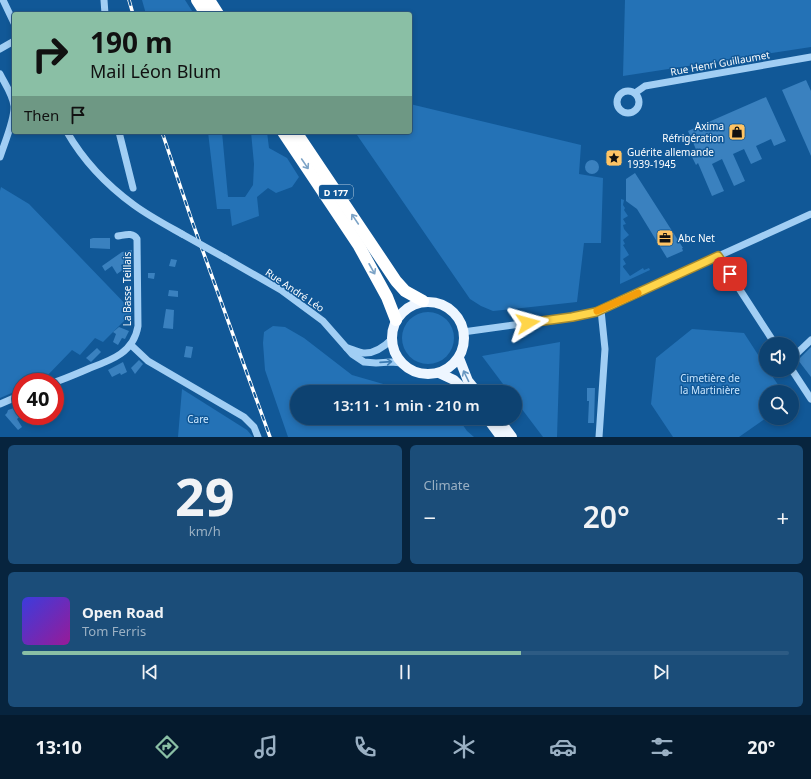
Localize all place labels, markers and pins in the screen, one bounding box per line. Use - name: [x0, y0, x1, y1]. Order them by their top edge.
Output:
- place label: Axima Réfrigération: [662, 119, 724, 145]
- shop icon: Axima Réfrigération: [727, 122, 747, 142]
- place label: Guérite allemande 1939-1945: [627, 145, 714, 171]
- place icon: Guérite allemande 1939-1945: [604, 148, 624, 168]
- office icon: Abc Net: [655, 228, 675, 248]
- place label: Abc Net: [678, 231, 715, 245]
- pin: [713, 257, 747, 291]

